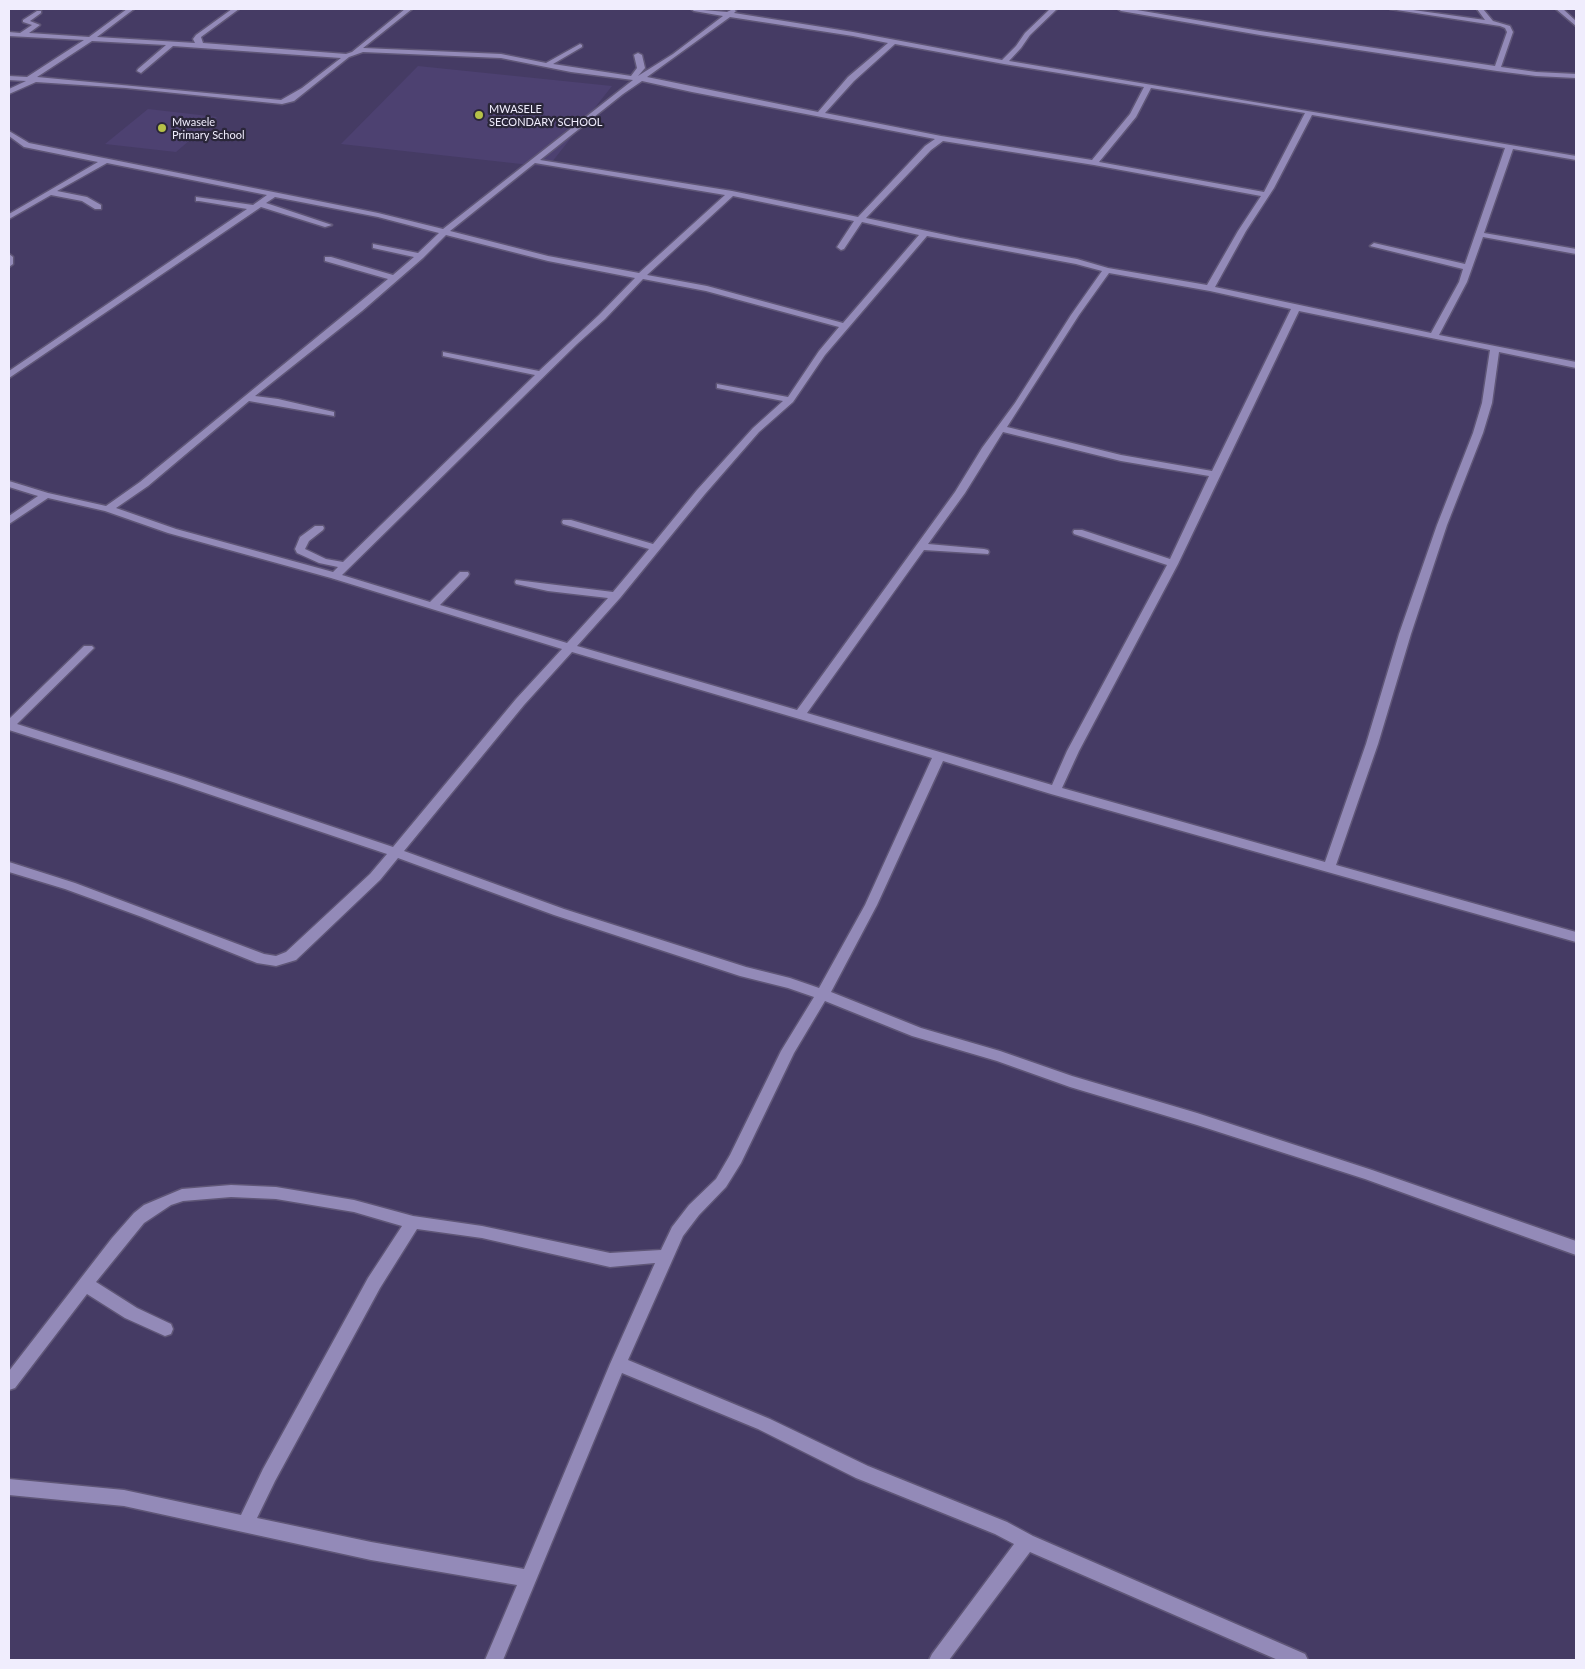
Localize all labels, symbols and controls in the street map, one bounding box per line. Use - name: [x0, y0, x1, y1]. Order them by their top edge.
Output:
- place label: MWASELE SECONDARY SCHOOL: [489, 102, 602, 128]
- marker: MWASELE SECONDARY SCHOOL: [473, 109, 485, 121]
- place label: Mwasele Primary School: [172, 115, 245, 141]
- marker: Mwasele Primary School: [156, 122, 168, 134]

